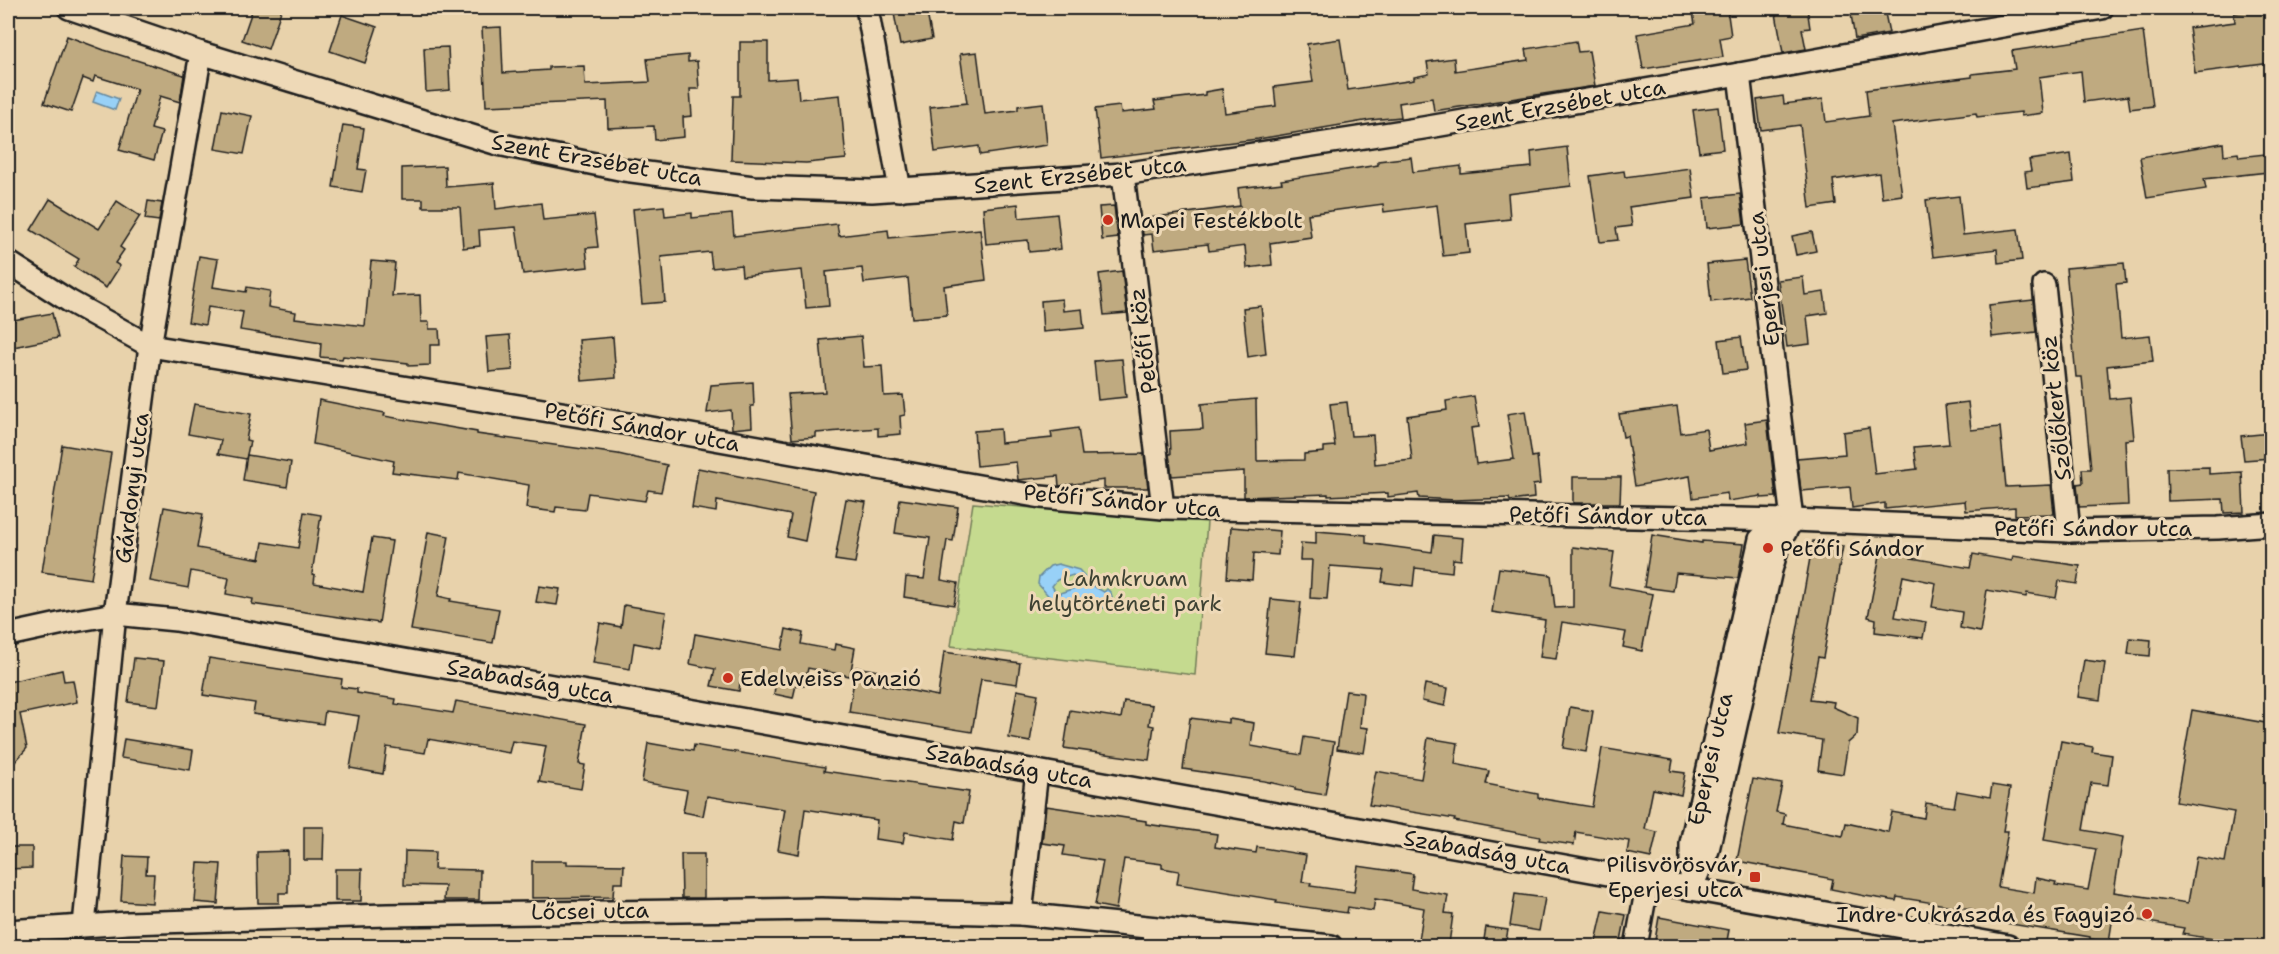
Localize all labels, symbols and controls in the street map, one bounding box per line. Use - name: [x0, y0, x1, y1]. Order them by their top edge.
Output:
- street label: Szent Erzsébet utca: [1452, 72, 1668, 138]
- street label: Szent Erzsébet utca: [489, 127, 705, 193]
- street label: Szent Erzsébet utca: [972, 149, 1188, 201]
- place label: Mapei Festékbolt: [1120, 206, 1303, 235]
- street label: Eperjesi utca: [1741, 210, 1787, 348]
- marker: Mapei Festékbolt: [1101, 213, 1115, 227]
- street label: Petőfi köz: [1122, 286, 1164, 396]
- street label: Szőlőkert köz: [2034, 334, 2078, 482]
- street label: Petőfi Sándor utca: [542, 396, 742, 459]
- street label: Gárdonyi utca: [108, 411, 156, 565]
- street label: Petőfi Sándor utca: [1022, 478, 1222, 524]
- street label: Petőfi Sándor utca: [1509, 500, 1708, 532]
- street label: Petőfi Sándor utca: [1994, 514, 2192, 543]
- place label: Petőfi Sándor: [1780, 534, 1925, 563]
- marker: Petőfi Sándor: [1761, 541, 1775, 555]
- park label: Lahmkruam helytörténeti park: [1028, 564, 1222, 618]
- street label: Szabadság utca: [444, 652, 616, 710]
- place label: Edelweiss Panzió: [740, 664, 921, 693]
- marker: Edelweiss Panzió: [721, 671, 735, 685]
- street label: Eperjesi utca: [1681, 690, 1739, 828]
- street label: Szabadság utca: [923, 737, 1095, 795]
- street label: Szabadság utca: [1401, 823, 1573, 881]
- place label: Pilisvörösvár, Eperjesi utca: [1606, 850, 1743, 904]
- marker: Pilisvörösvár, Eperjesi utca: [1748, 870, 1762, 884]
- street label: Lőcsei utca: [531, 895, 650, 927]
- place label: Indre Cukrászda és Fagyizó: [1836, 900, 2135, 929]
- marker: Indre Cukrászda és Fagyizó: [2140, 907, 2154, 921]

